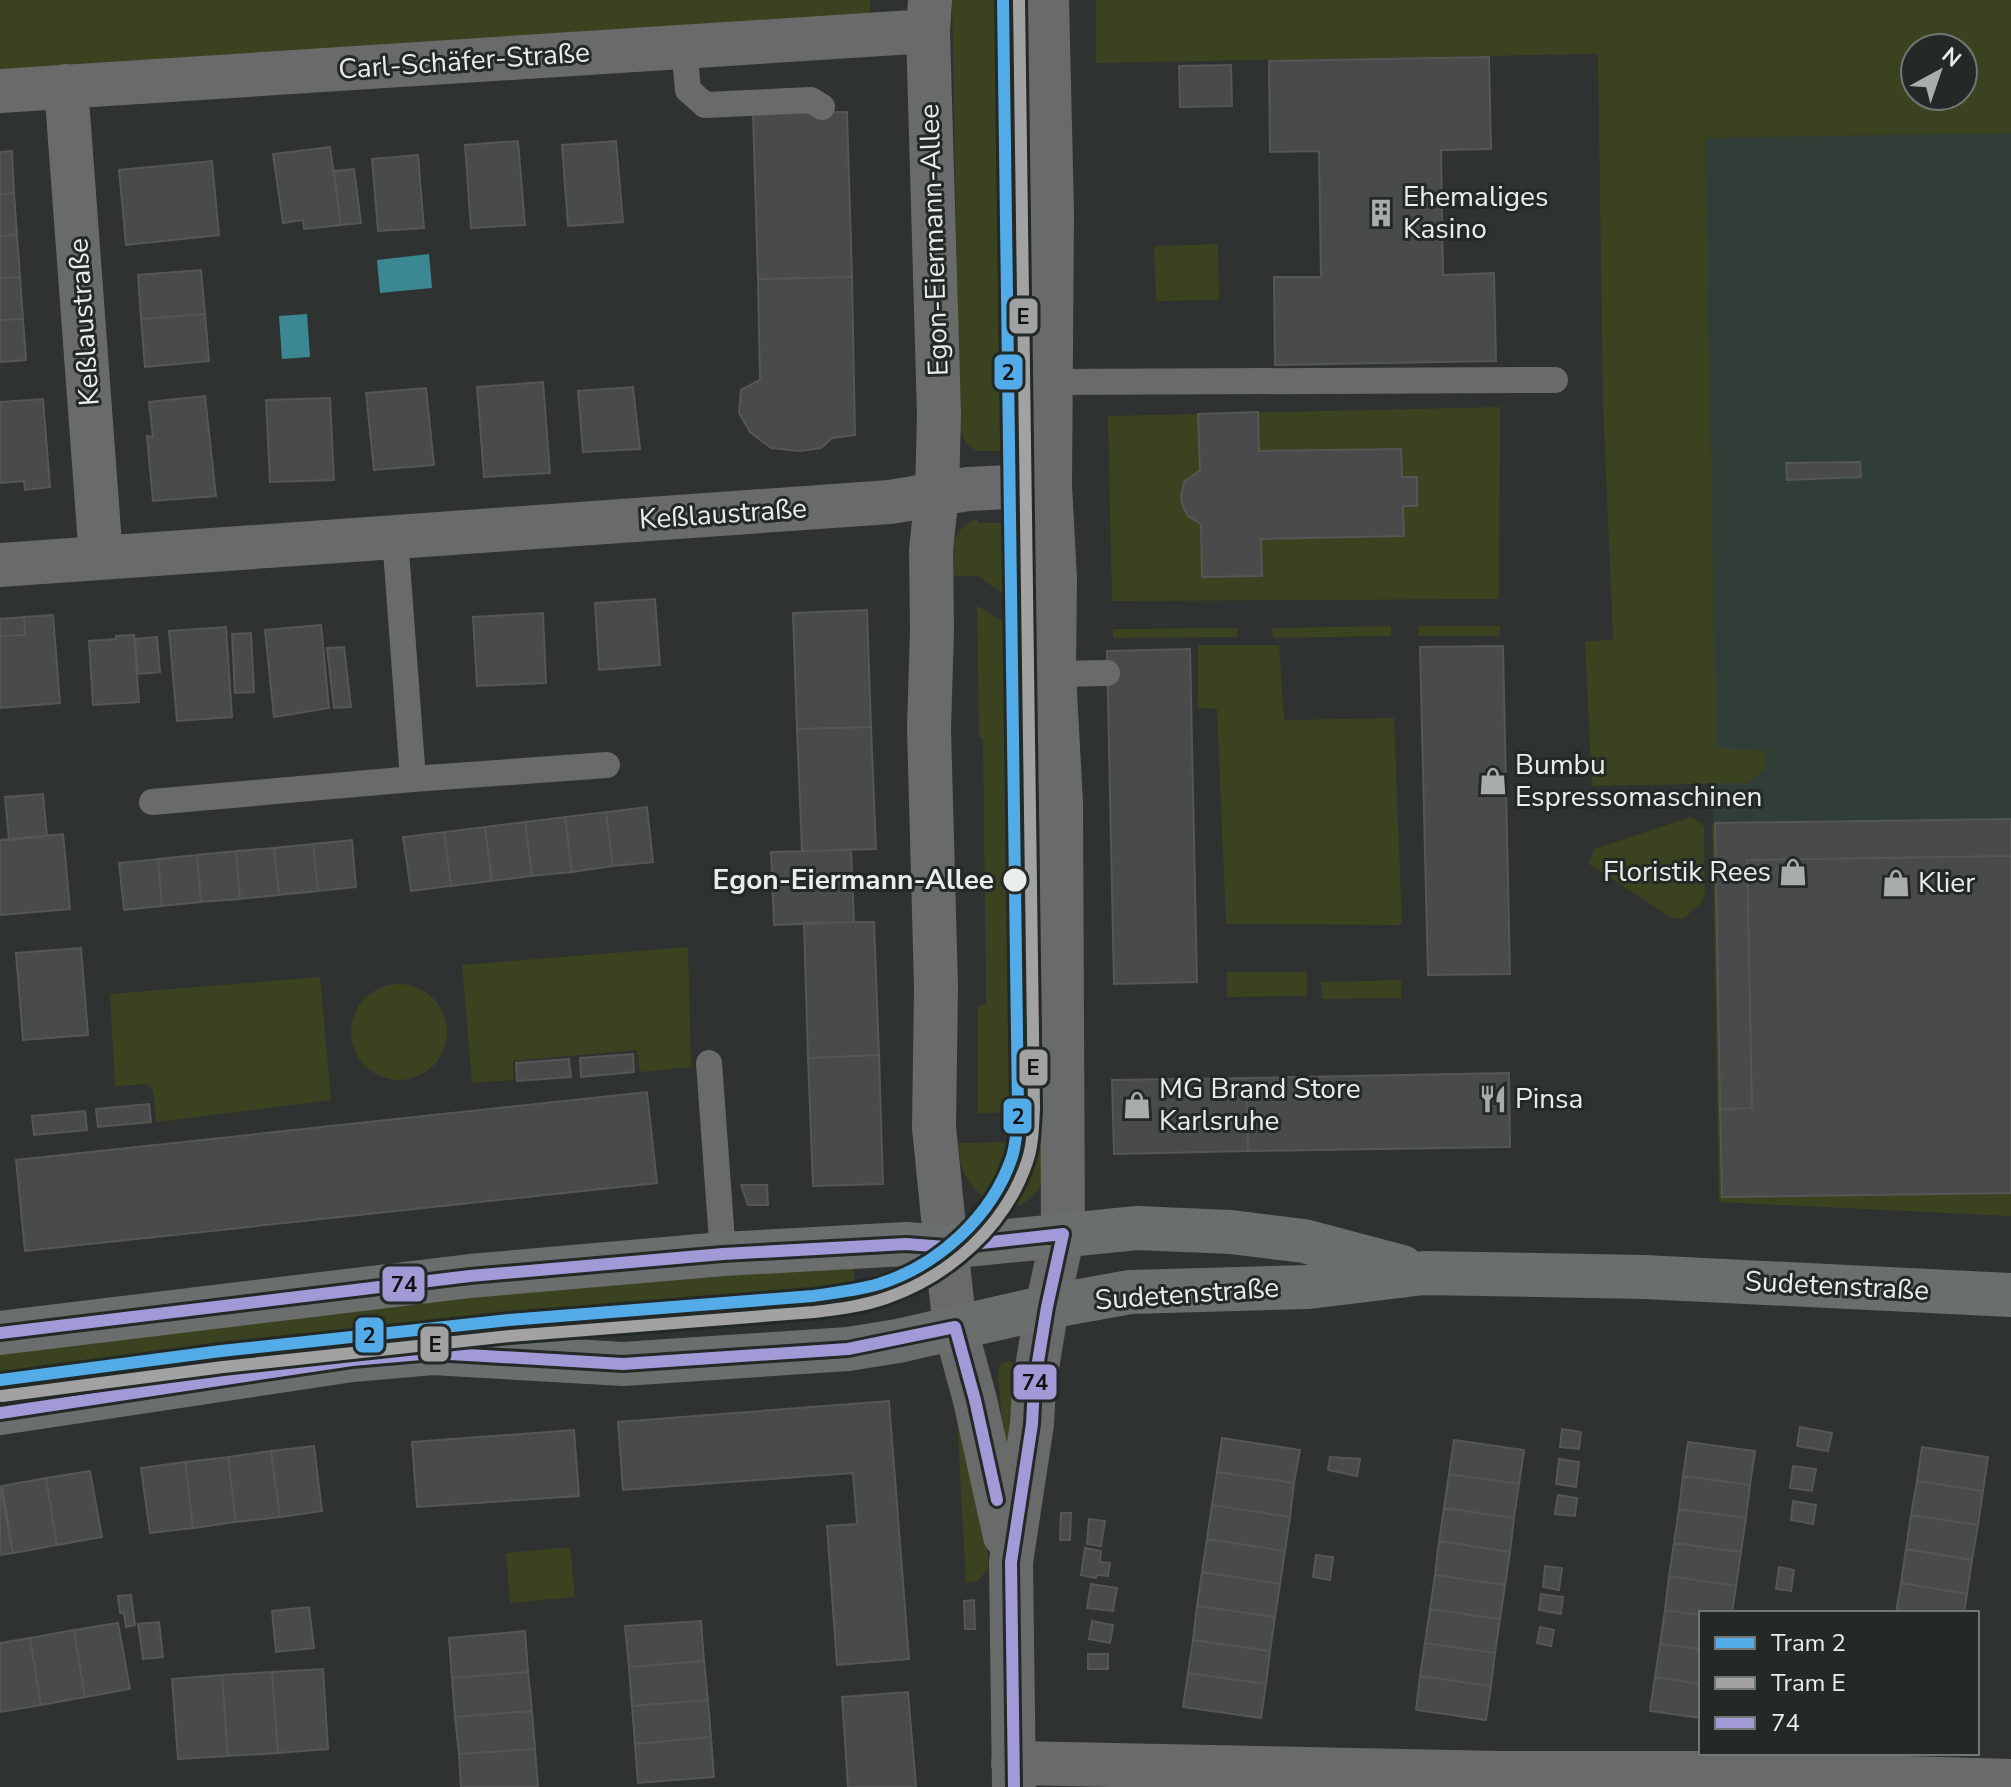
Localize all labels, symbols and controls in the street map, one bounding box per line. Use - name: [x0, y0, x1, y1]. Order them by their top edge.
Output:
- north arrow: [1899, 32, 1979, 112]
- street label: Carl-Schäfer-Straße: [337, 33, 591, 89]
- text: N: [1935, 41, 1967, 74]
- street label: Egon-Eiermann-Allee: [910, 103, 958, 377]
- place label: Ehemaliges Kasino: [1403, 178, 1549, 248]
- building icon: Ehemaliges Kasino: [1366, 198, 1396, 228]
- street label: Keßlaustraße: [59, 237, 109, 407]
- line badge: E: [1008, 297, 1039, 335]
- text: E: [1016, 302, 1030, 332]
- line badge: 2: [993, 353, 1024, 391]
- text: 2: [1001, 358, 1015, 388]
- street label: Keßlaustraße: [638, 489, 808, 539]
- place label: Bumbu Espressomaschinen: [1515, 746, 1763, 816]
- shop icon: Bumbu Espressomaschinen: [1478, 766, 1508, 796]
- place label: Floristik Rees: [1603, 853, 1771, 891]
- shop icon: Floristik Rees: [1778, 857, 1808, 887]
- place label: Egon-Eiermann-Allee: [713, 861, 994, 899]
- place label: Klier: [1918, 864, 1975, 902]
- marker: Egon-Eiermann-Allee: [1001, 866, 1029, 894]
- shop icon: Klier: [1881, 868, 1911, 898]
- line badge: E: [1018, 1048, 1049, 1087]
- text: E: [1026, 1053, 1040, 1083]
- place label: MG Brand Store Karlsruhe: [1159, 1070, 1361, 1140]
- place label: Pinsa: [1515, 1080, 1583, 1118]
- restaurant icon: Pinsa: [1478, 1084, 1508, 1114]
- shop icon: MG Brand Store Karlsruhe: [1122, 1090, 1152, 1120]
- line badge: 2: [1002, 1097, 1033, 1135]
- text: 2: [1011, 1102, 1025, 1132]
- street label: Sudetenstraße: [1744, 1262, 1930, 1310]
- line badge: 74: [381, 1265, 426, 1303]
- street label: Sudetenstraße: [1094, 1269, 1280, 1319]
- text: 74: [391, 1270, 417, 1300]
- line badge: 2: [354, 1316, 385, 1354]
- text: 2: [362, 1321, 376, 1351]
- line badge: E: [419, 1325, 450, 1363]
- text: E: [428, 1330, 442, 1360]
- line badge: 74: [1012, 1363, 1058, 1401]
- text: 74: [1022, 1368, 1048, 1398]
- legend: [1699, 1611, 1979, 1755]
- text: Tram 2: [1771, 1627, 1846, 1659]
- text: Tram E: [1771, 1667, 1846, 1699]
- text: 74: [1771, 1707, 1800, 1739]

